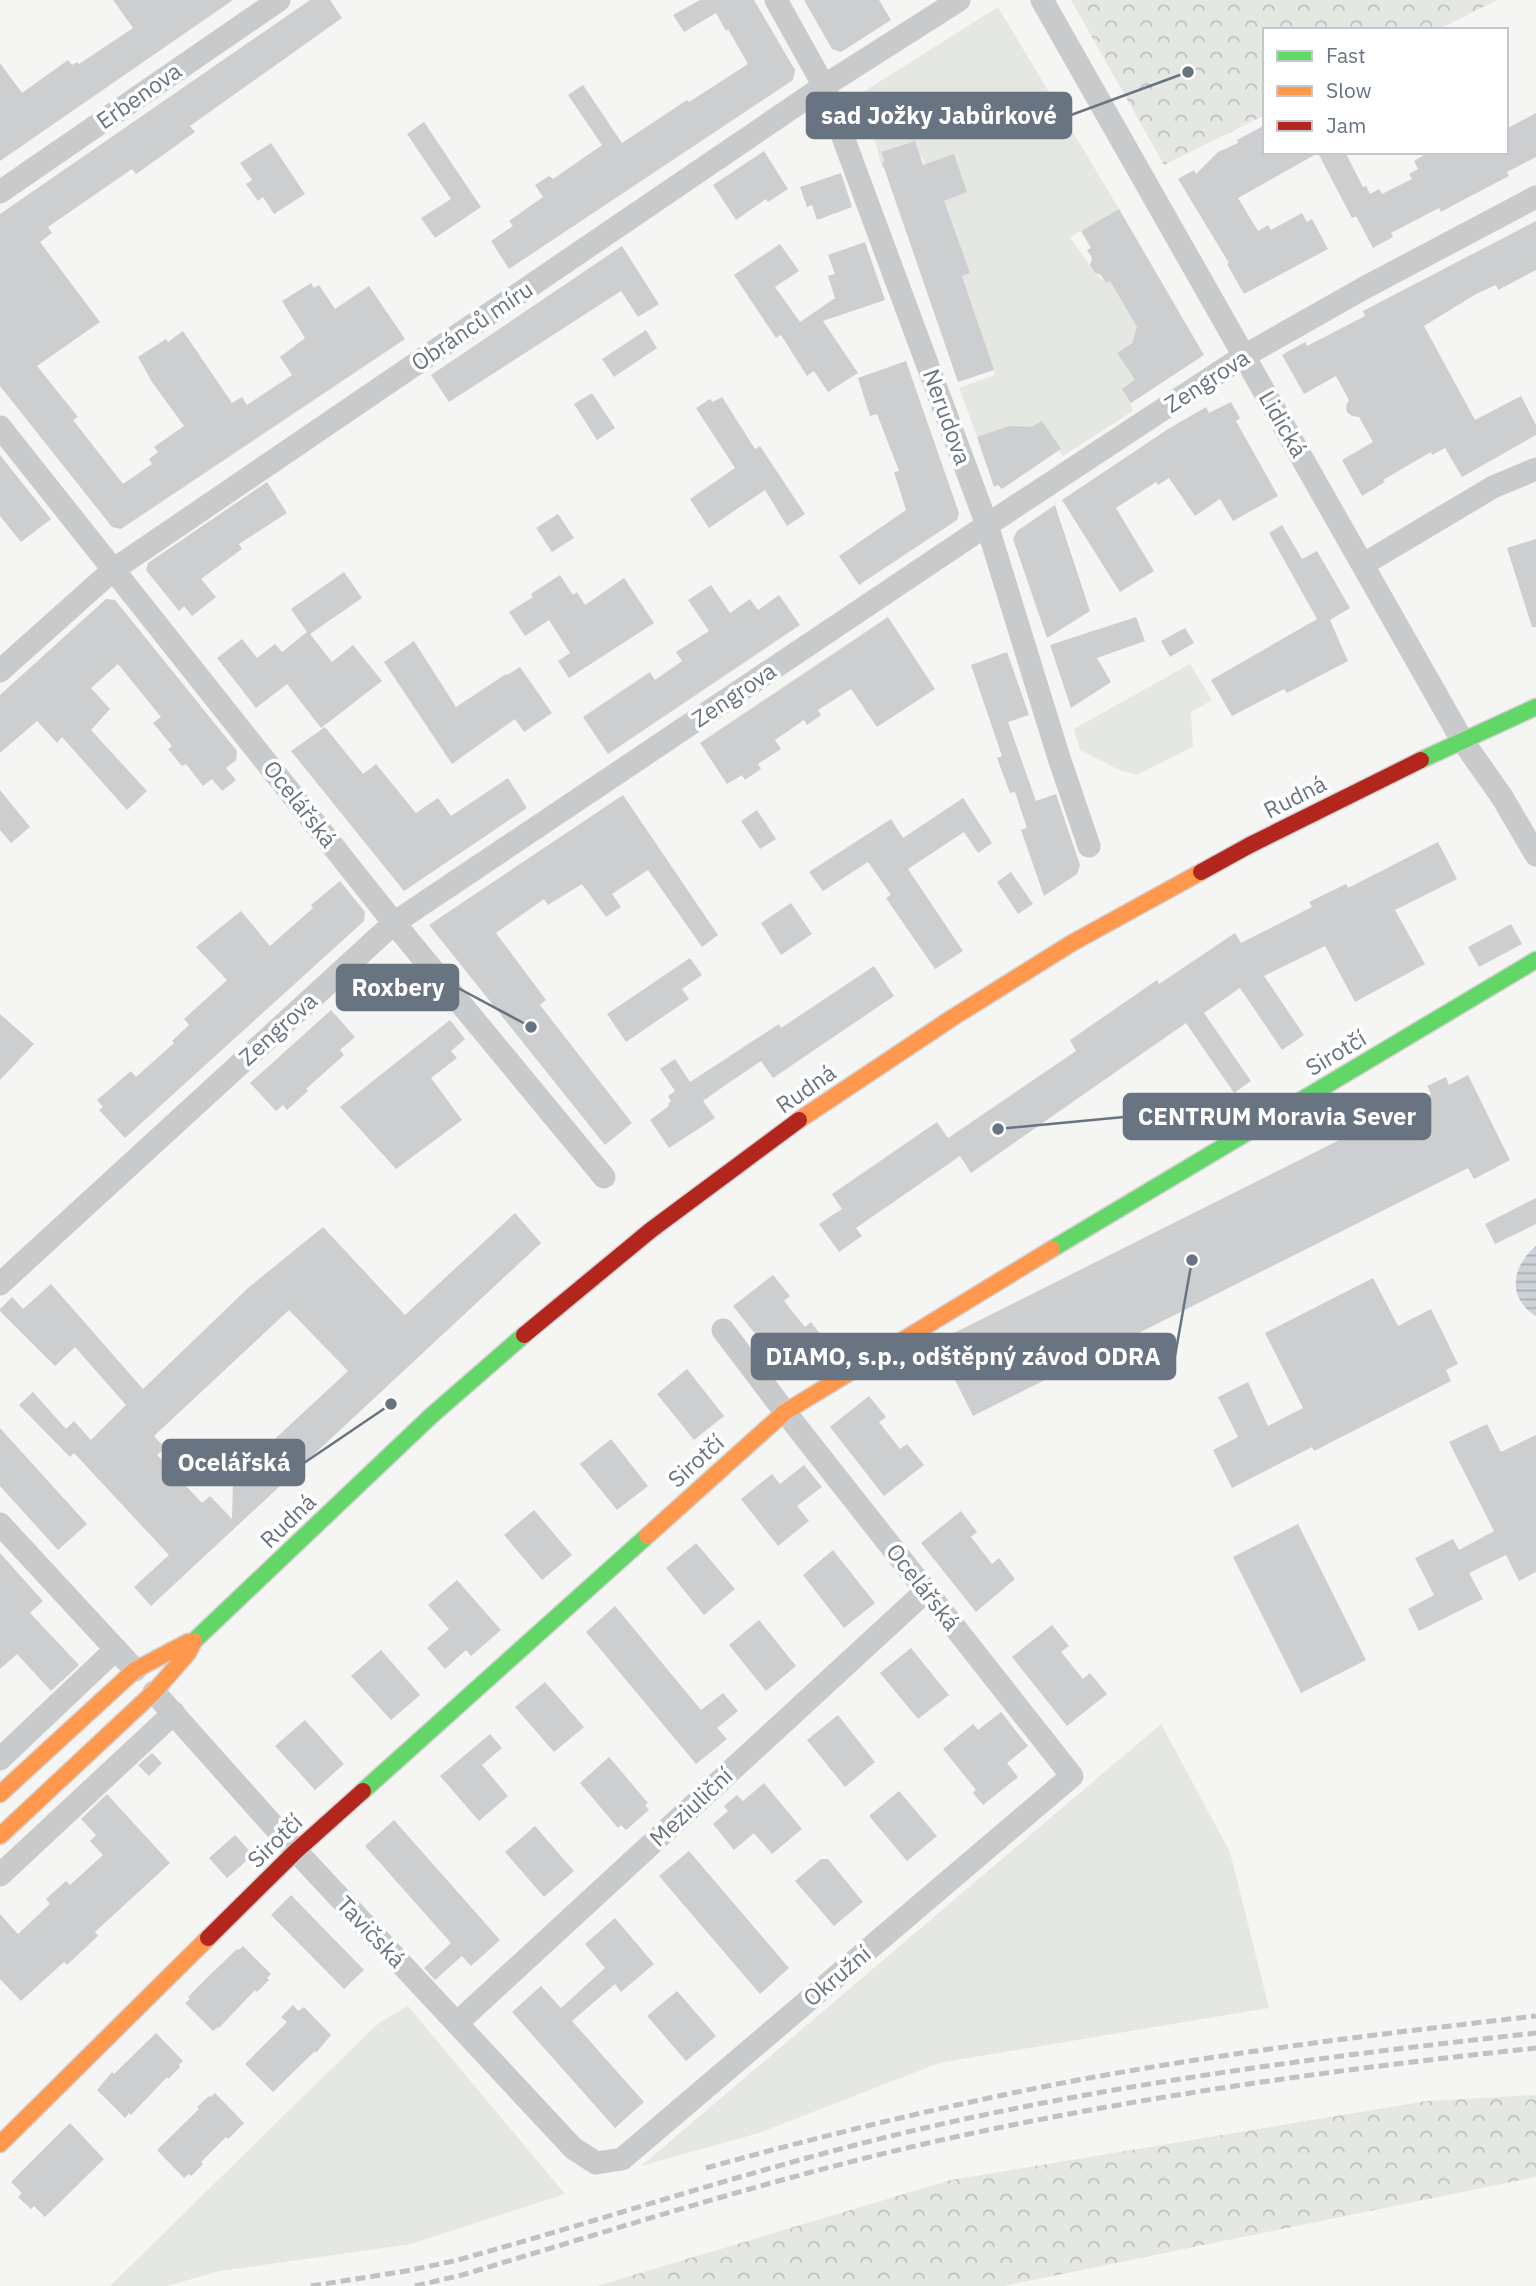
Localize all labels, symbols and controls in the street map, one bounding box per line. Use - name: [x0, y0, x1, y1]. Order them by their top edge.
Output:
- legend: [1263, 28, 1508, 154]
- text: Fast: [1326, 41, 1366, 69]
- street label: Erbenova: [90, 55, 187, 135]
- text: Slow: [1326, 76, 1372, 104]
- callout: sad Jožky Jabůrkové: [807, 93, 1071, 138]
- text: sad Jožky Jabůrkové: [821, 99, 1057, 131]
- text: Jam: [1326, 111, 1366, 139]
- street label: Obránců míru: [405, 273, 538, 377]
- street label: Zengrova: [1158, 342, 1255, 419]
- street label: Nerudova: [917, 365, 979, 469]
- street label: Lidická: [1253, 385, 1315, 462]
- street label: Zengrova: [685, 655, 781, 733]
- street label: Ocelářská: [257, 754, 344, 853]
- street label: Rudná: [1258, 768, 1331, 825]
- callout: Roxbery: [337, 965, 458, 1010]
- text: Roxbery: [351, 971, 445, 1003]
- street label: Zengrova: [232, 985, 323, 1071]
- street label: Sirotčí: [1300, 1022, 1372, 1082]
- street label: Rudná: [770, 1057, 841, 1120]
- callout: CENTRUM Moravia Sever: [1124, 1094, 1430, 1139]
- text: CENTRUM Moravia Sever: [1138, 1100, 1417, 1132]
- callout: DIAMO, s.p., odštěpný závod ODRA: [752, 1334, 1175, 1379]
- text: DIAMO, s.p., odštěpný závod ODRA: [765, 1340, 1161, 1372]
- street label: Sirotčí: [661, 1427, 730, 1493]
- callout: Ocelářská: [163, 1440, 304, 1485]
- text: Ocelářská: [177, 1446, 291, 1478]
- street label: Rudná: [253, 1486, 322, 1554]
- street label: Ocelářská: [880, 1537, 967, 1636]
- street label: Meziuliční: [642, 1760, 738, 1852]
- street label: Sirotčí: [240, 1807, 309, 1874]
- street label: Tavičská: [331, 1889, 413, 1974]
- street label: Okružní: [796, 1938, 877, 2012]

